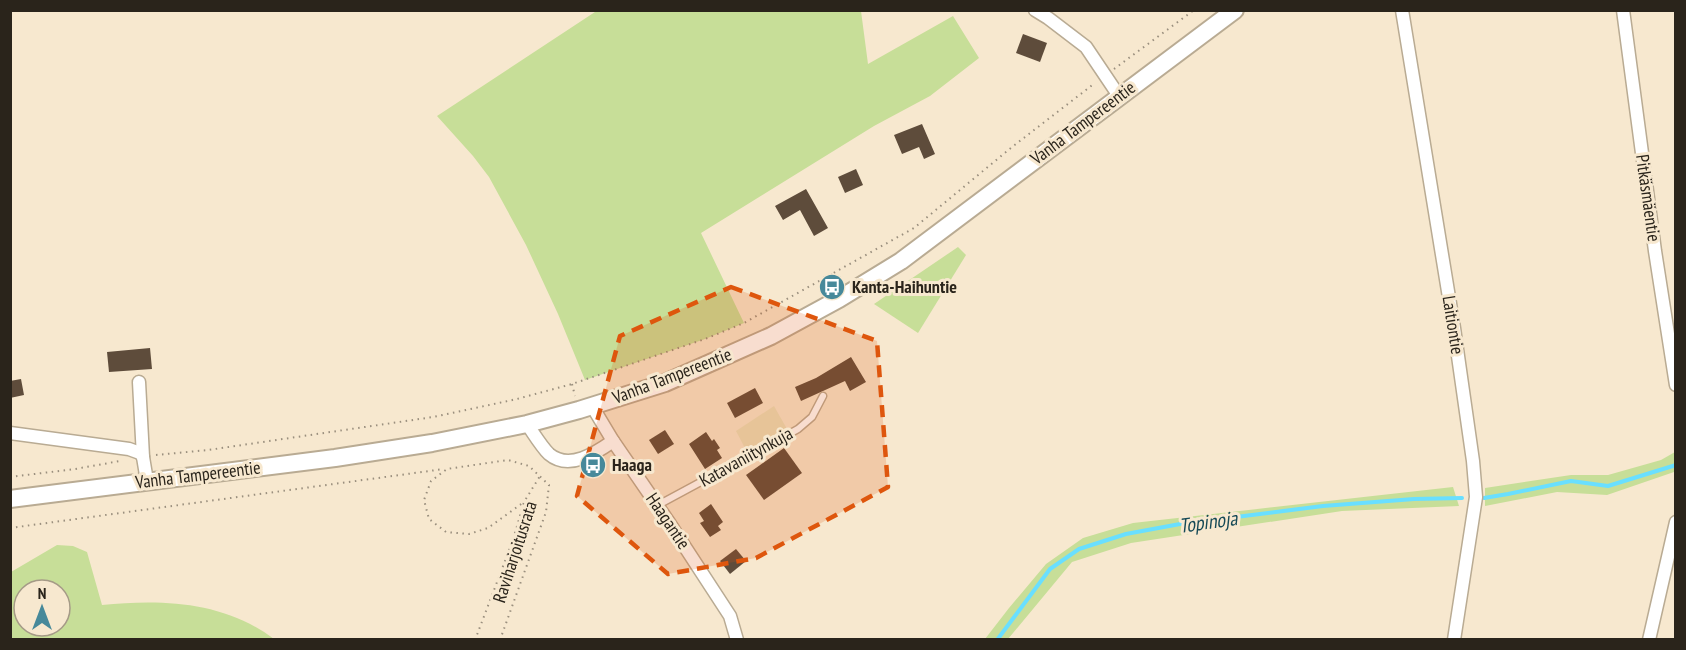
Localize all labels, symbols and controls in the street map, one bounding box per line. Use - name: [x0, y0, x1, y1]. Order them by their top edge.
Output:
- street label: Vanha Tampereentie: [1025, 76, 1140, 170]
- street label: Pitkäsmäentie: [1631, 153, 1666, 243]
- bus stop icon: Kanta-Haihuntie: [817, 272, 847, 302]
- place label: Kanta-Haihuntie: [852, 275, 957, 298]
- street label: Laitiontie: [1438, 294, 1469, 356]
- street label: Vanha Tampereentie: [608, 342, 735, 409]
- street label: Katavaniitynkuja: [695, 422, 796, 492]
- bus stop icon: Haaga: [578, 450, 608, 480]
- place label: Haaga: [612, 453, 652, 476]
- street label: Vanha Tampereentie: [133, 455, 262, 494]
- street label: Haagantie: [641, 488, 696, 553]
- street label: Raviharjoitusrata: [487, 498, 542, 606]
- water label: Topinoja: [1177, 505, 1240, 539]
- north arrow: [12, 578, 72, 638]
- text: N: [38, 583, 46, 603]

